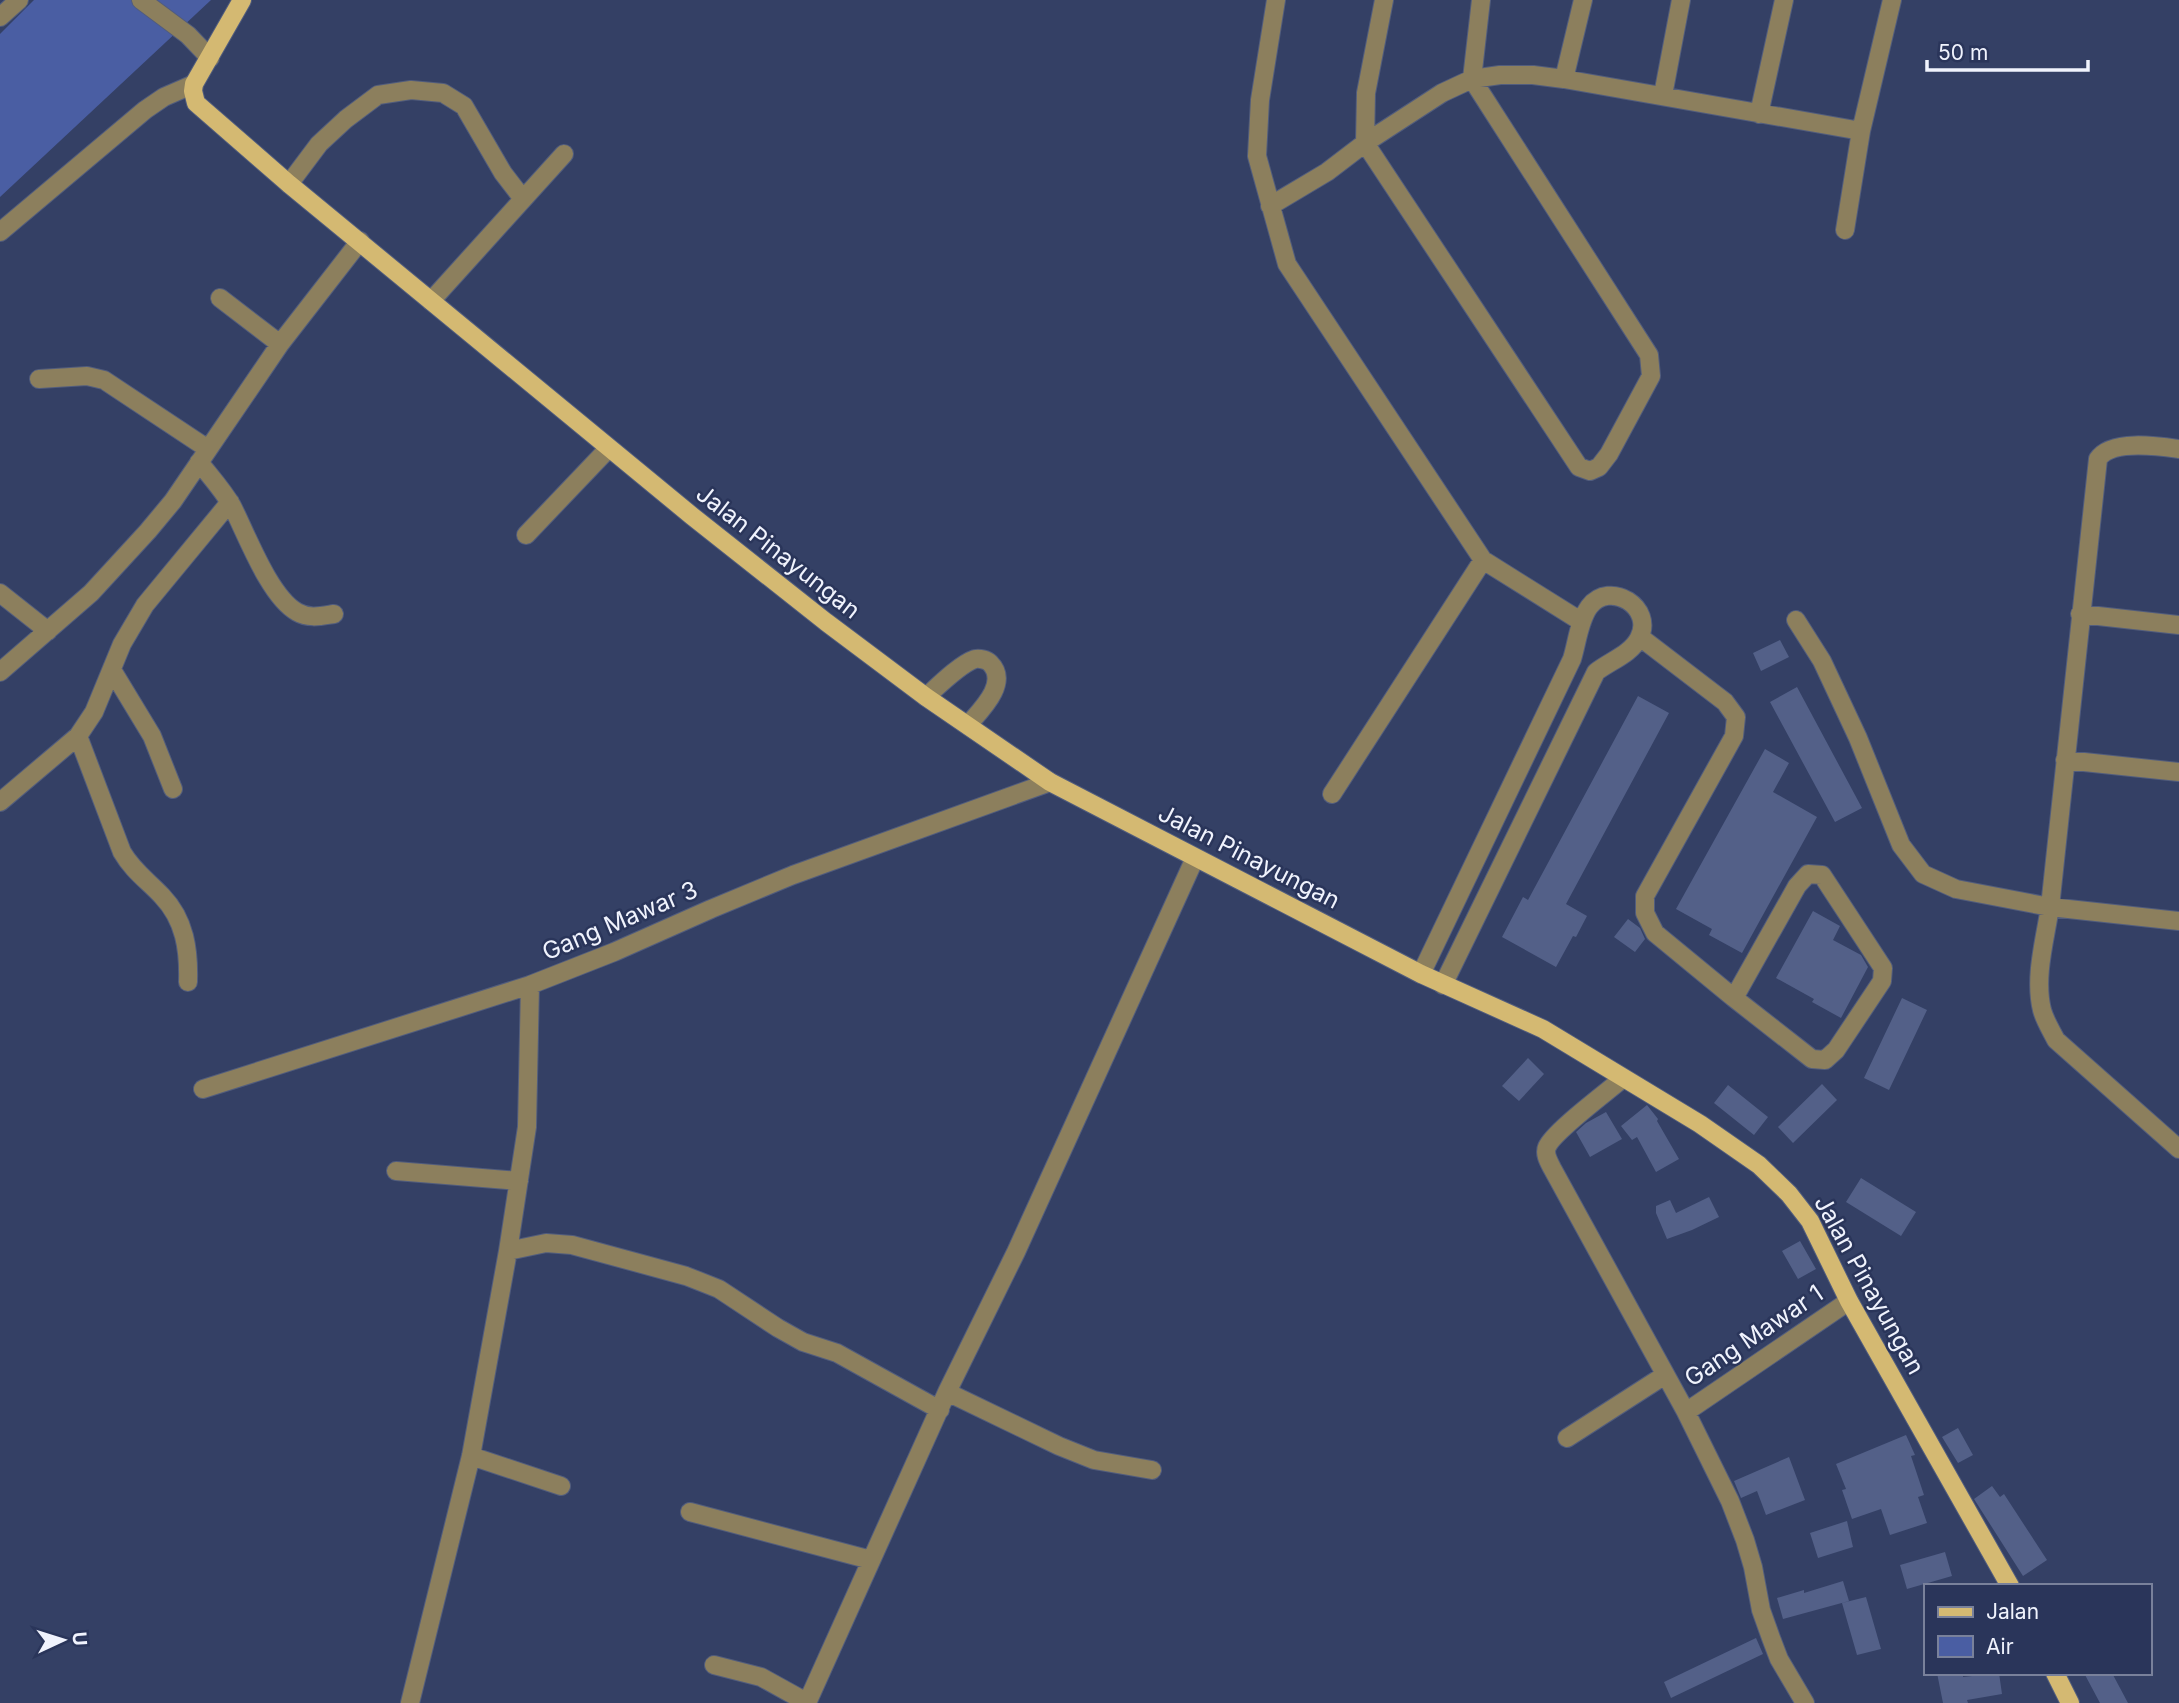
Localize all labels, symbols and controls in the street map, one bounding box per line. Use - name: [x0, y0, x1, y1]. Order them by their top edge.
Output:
- scale bar: [1927, 28, 2088, 72]
- text: 50 m: [1938, 40, 1988, 65]
- street label: Jalan Pinayungan: [691, 479, 866, 625]
- street label: Jalan Pinayungan: [1154, 798, 1345, 915]
- street label: Gang Mawar 3: [538, 875, 702, 966]
- street label: Jalan Pinayungan: [1808, 1190, 1931, 1379]
- street label: Gang Mawar 1: [1679, 1279, 1829, 1393]
- legend: [1924, 1584, 2151, 1675]
- text: Jalan: [1986, 1599, 2039, 1624]
- north arrow: [28, 1605, 98, 1675]
- text: U: [68, 1631, 91, 1647]
- text: Air: [1986, 1634, 2014, 1659]

